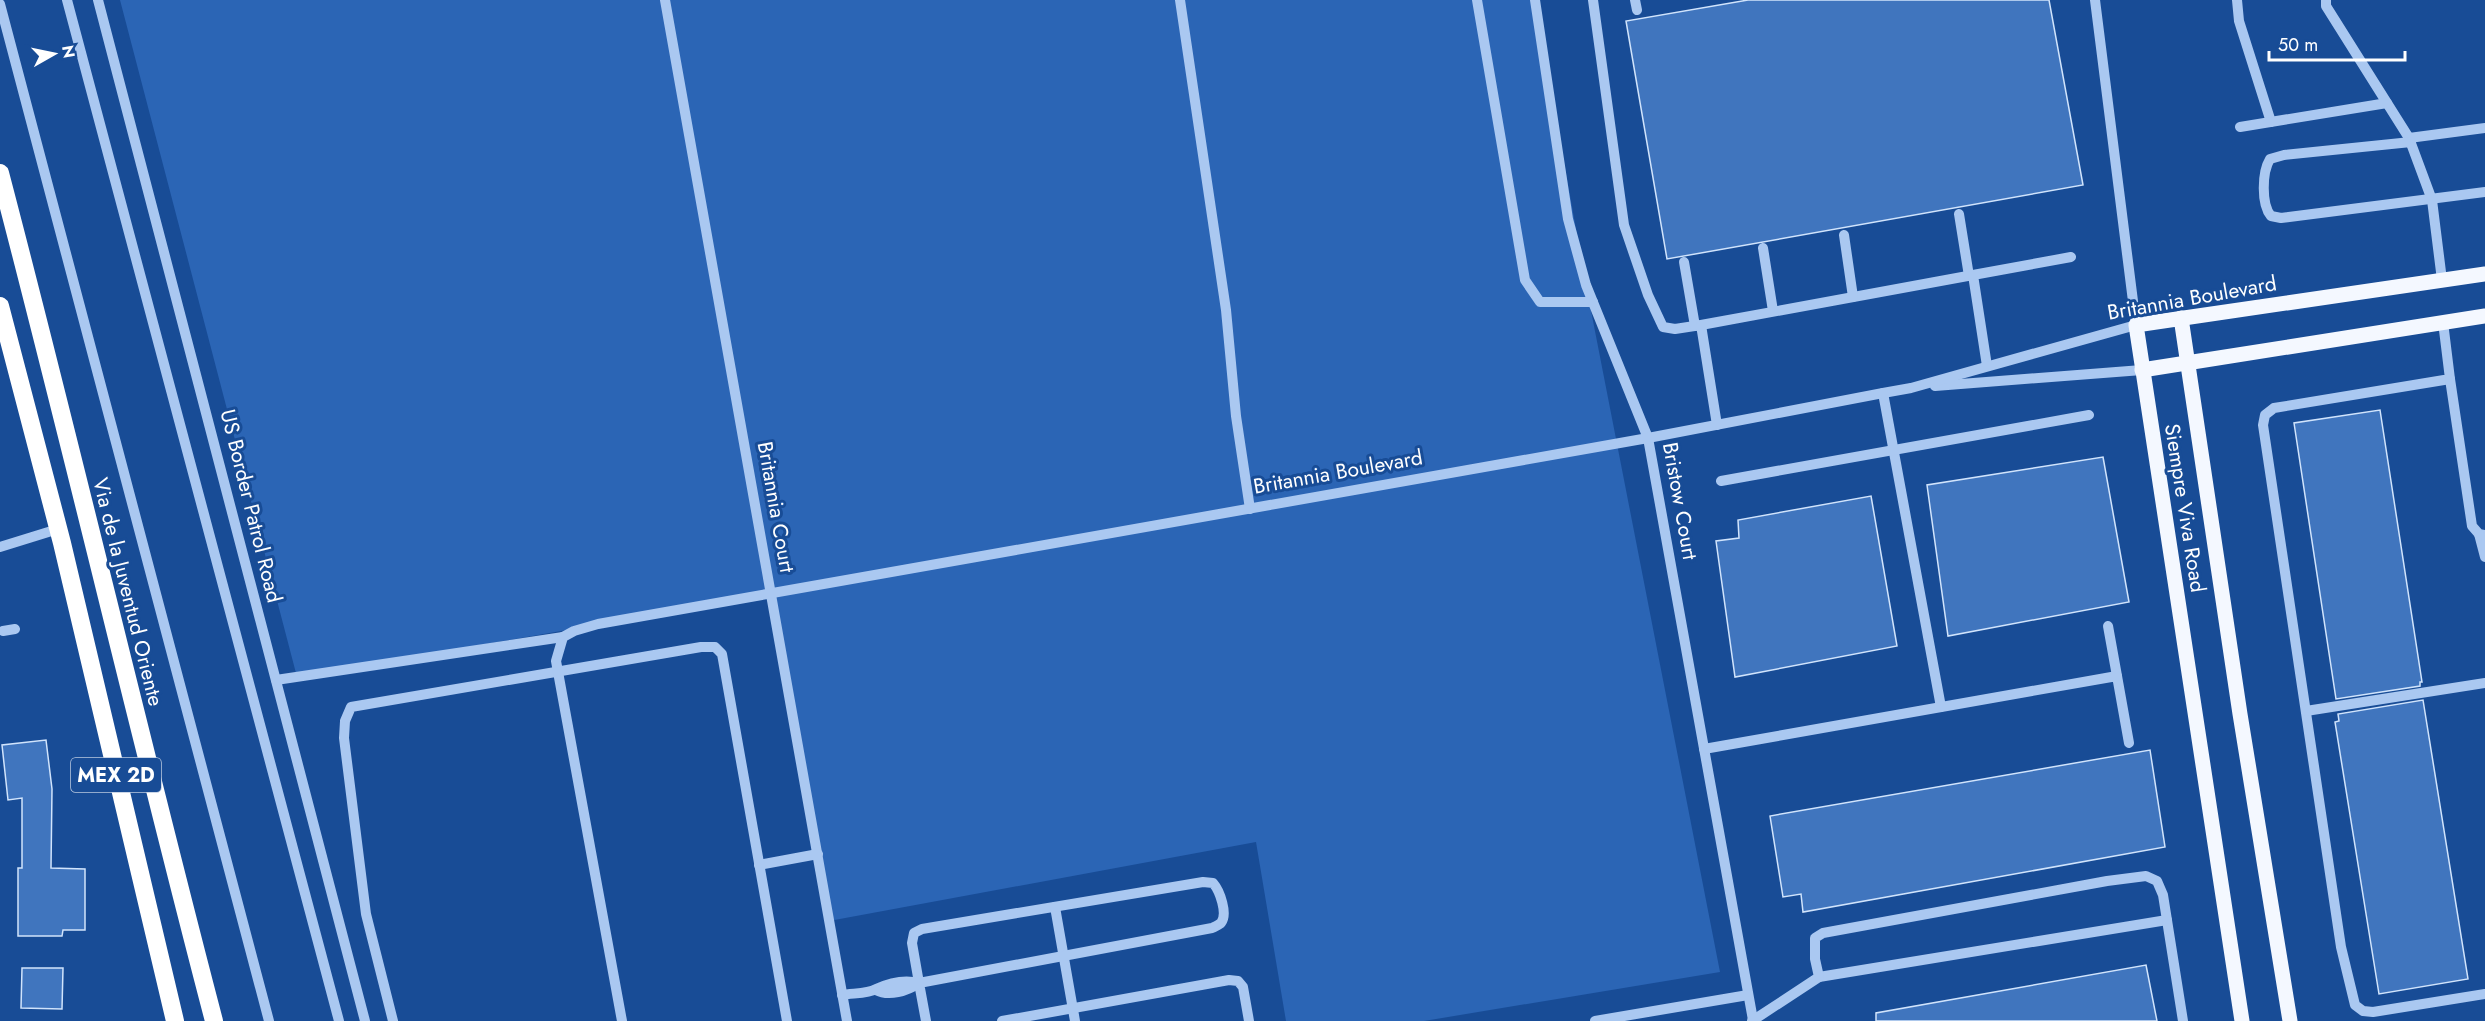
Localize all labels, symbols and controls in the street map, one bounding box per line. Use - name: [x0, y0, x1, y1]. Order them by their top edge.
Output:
- north arrow: [24, 24, 84, 84]
- scale bar: [2269, 24, 2406, 62]
- text: 50 m: [2278, 32, 2318, 58]
- text: N: [56, 44, 81, 60]
- street label: Britannia Boulevard: [2105, 268, 2279, 328]
- street label: US Border Patrol Road: [212, 406, 290, 606]
- street label: Siempre Viva Road: [2157, 421, 2213, 595]
- street label: Britannia Court: [750, 439, 802, 575]
- street label: Bristow Court: [1655, 440, 1705, 562]
- street label: Britannia Boulevard: [1251, 442, 1425, 502]
- street label: Via de la Juventud Oriente: [85, 475, 171, 709]
- road number: MEX 2D: [71, 758, 161, 792]

